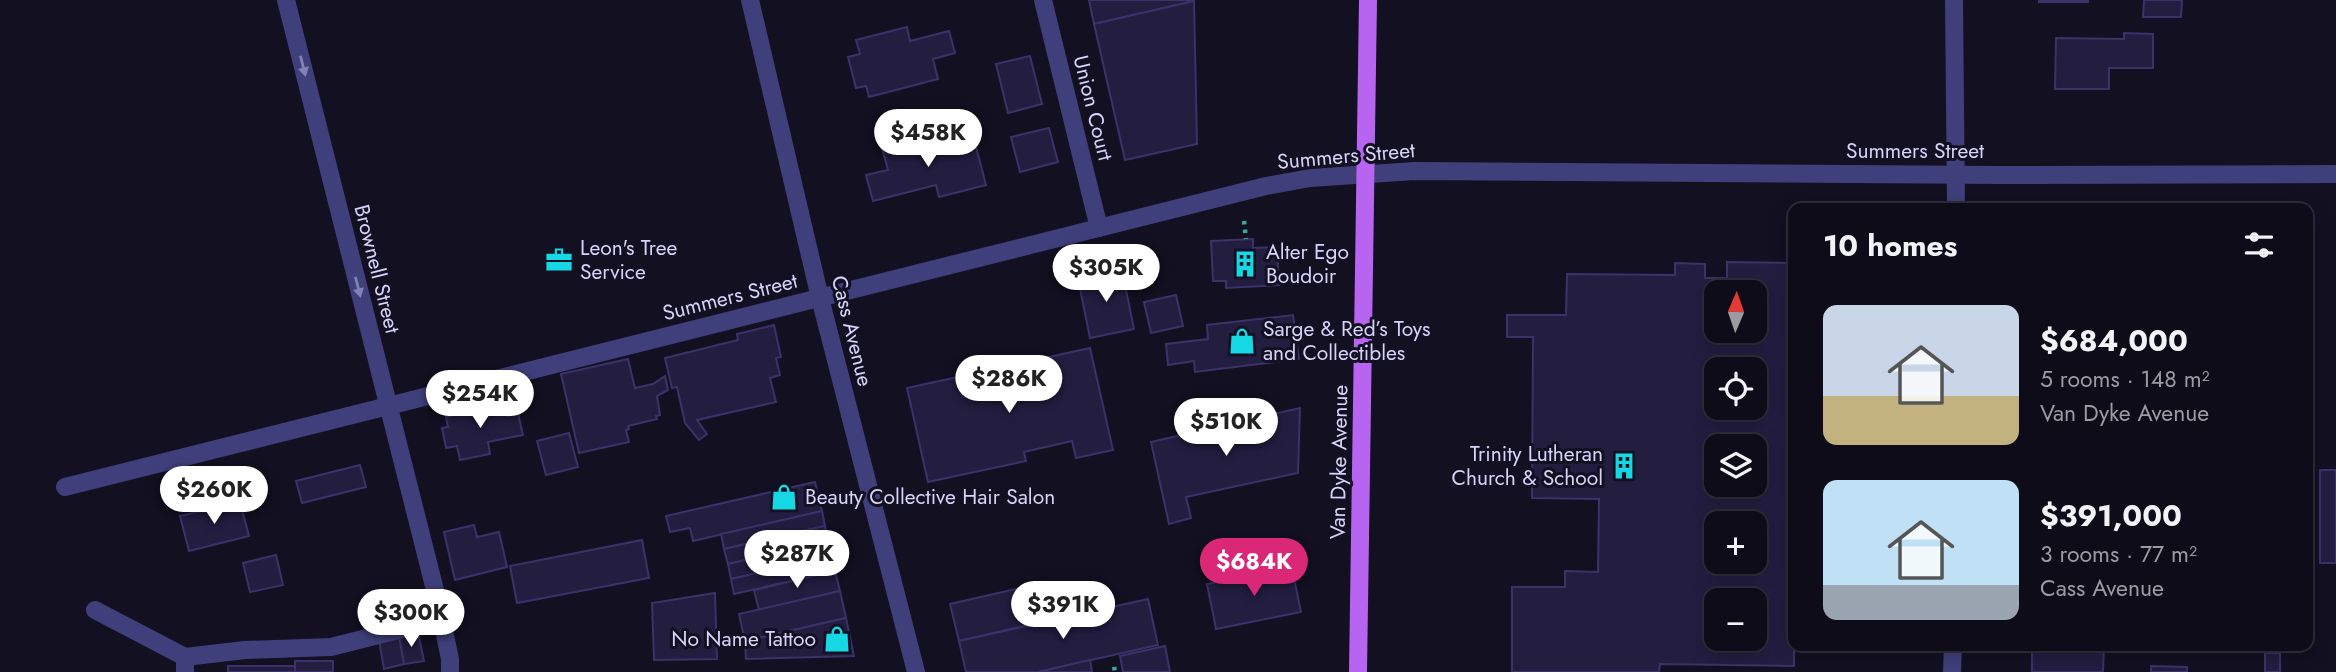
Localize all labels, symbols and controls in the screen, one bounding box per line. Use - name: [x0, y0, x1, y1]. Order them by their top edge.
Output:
- street label: Union Court: [1065, 52, 1121, 164]
- one-way arrow: [298, 55, 309, 77]
- pin: $458K: [879, 110, 977, 169]
- text: $458K: [890, 115, 966, 149]
- street label: Summers Street: [1276, 135, 1416, 177]
- street label: Summers Street: [1846, 136, 1984, 166]
- street label: Brownell Street: [346, 201, 408, 337]
- text: 10 homes: [1823, 224, 1957, 267]
- icon: filters: [2240, 226, 2278, 264]
- place label: Leon's Tree Service: [580, 233, 678, 287]
- place label: Alter Ego Boudoir: [1266, 237, 1349, 291]
- pin: $305K: [1057, 244, 1155, 304]
- office icon: Leon's Tree Service: [544, 245, 574, 275]
- building icon: Alter Ego Boudoir: [1230, 249, 1260, 279]
- text: $305K: [1069, 250, 1143, 284]
- street label: Summers Street: [659, 266, 801, 328]
- street label: Cass Avenue: [824, 272, 880, 390]
- one-way arrow: [353, 276, 364, 298]
- north arrow: [1704, 280, 1768, 343]
- map controls: [1704, 280, 1767, 651]
- place label: Sarge & Red’s Toys and Collectibles: [1263, 314, 1431, 368]
- text: $684,000: [2040, 319, 2188, 362]
- shop icon: Sarge & Red’s Toys and Collectibles: [1227, 326, 1257, 356]
- icon: home: [1879, 333, 1963, 417]
- pin: $286K: [960, 356, 1058, 415]
- button: locate: [1704, 357, 1767, 420]
- text: $286K: [971, 361, 1047, 395]
- text: 5 rooms · 148 m²: [2040, 362, 2210, 396]
- pin: $254K: [431, 370, 529, 430]
- text: $254K: [442, 376, 518, 410]
- street label: Van Dyke Avenue: [1323, 384, 1355, 539]
- text: Van Dyke Avenue: [2040, 396, 2209, 430]
- pin: $510K: [1177, 398, 1275, 458]
- text: $510K: [1190, 404, 1262, 438]
- button: layers: [1704, 434, 1767, 497]
- place label: Trinity Lutheran Church & School: [1452, 439, 1603, 493]
- building icon: Trinity Lutheran Church & School: [1609, 451, 1639, 481]
- pin: $260K: [165, 466, 263, 526]
- text: $260K: [176, 472, 252, 506]
- shop icon: Beauty Collective Hair Salon: [769, 482, 799, 512]
- place label: Beauty Collective Hair Salon: [805, 482, 1055, 512]
- text: $391,000: [2040, 494, 2182, 537]
- icon: home: [1879, 508, 1963, 592]
- button: +: [1704, 511, 1767, 574]
- pin: $287K: [748, 530, 846, 590]
- text: $287K: [760, 536, 834, 570]
- text: 3 rooms · 77 m²: [2040, 537, 2197, 571]
- pin: $684K: [1205, 538, 1303, 598]
- text: $684K: [1216, 544, 1292, 578]
- text: Cass Avenue: [2040, 571, 2164, 605]
- pin: $391K: [1014, 582, 1112, 641]
- text: $391K: [1027, 587, 1099, 621]
- button: −: [1704, 588, 1767, 651]
- pin: $300K: [362, 590, 460, 649]
- text: $300K: [373, 595, 449, 629]
- place label: No Name Tattoo: [671, 624, 816, 654]
- shop icon: No Name Tattoo: [822, 624, 852, 654]

